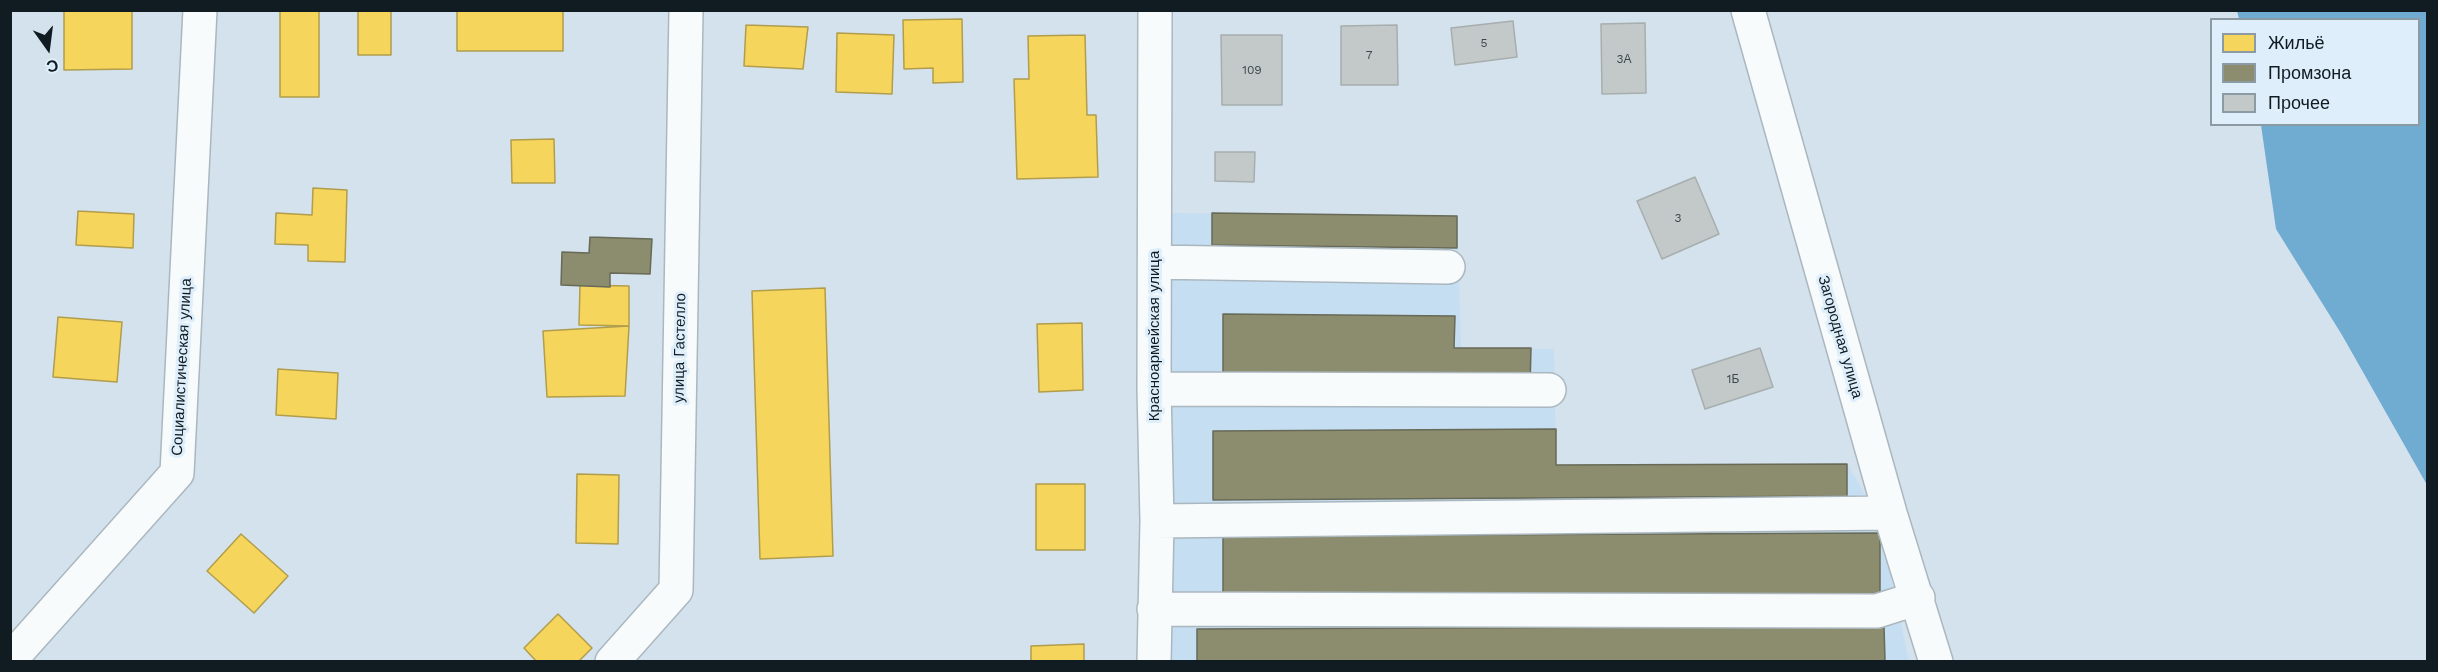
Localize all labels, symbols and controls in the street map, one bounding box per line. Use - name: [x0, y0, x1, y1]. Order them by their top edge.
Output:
- north arrow: [18, 18, 78, 78]
- legend: [2210, 18, 2420, 126]
- text: Жильё: [2268, 32, 2325, 53]
- house number: 5: [1481, 36, 1487, 50]
- house number: 7: [1366, 48, 1372, 62]
- house number: 3А: [1617, 52, 1631, 66]
- text: С: [45, 55, 60, 77]
- text: Промзона: [2268, 62, 2351, 83]
- house number: 109: [1242, 63, 1262, 77]
- text: Прочее: [2268, 92, 2330, 113]
- house number: 3: [1675, 211, 1681, 225]
- street label: Красноармейская улица: [1146, 251, 1164, 421]
- street label: Загородная улица: [1814, 273, 1866, 401]
- street label: Социалистическая улица: [168, 278, 196, 456]
- street label: улица Гастелло: [670, 293, 690, 403]
- house number: 1Б: [1727, 372, 1739, 386]

